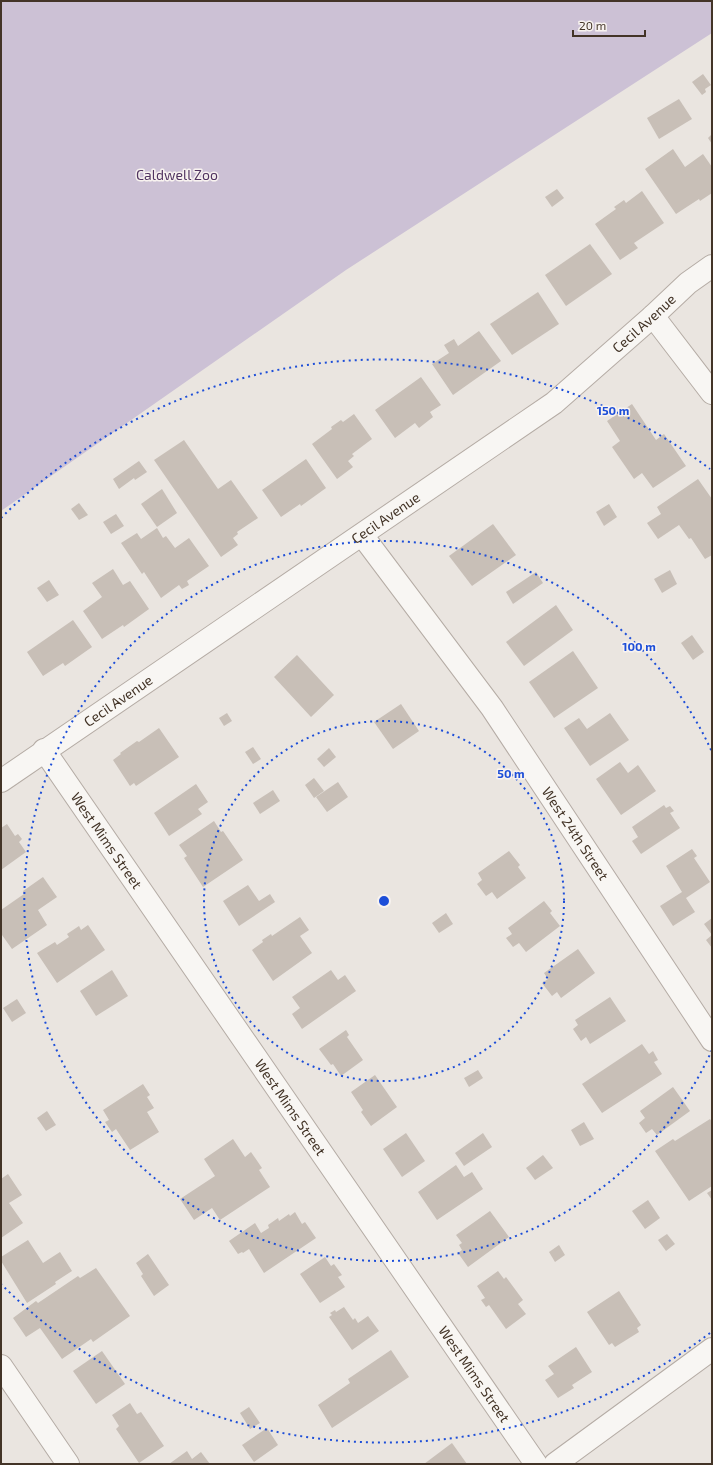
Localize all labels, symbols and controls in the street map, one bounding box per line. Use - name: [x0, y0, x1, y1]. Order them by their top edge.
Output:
- scale bar: [573, 12, 645, 38]
- text: 20 m: [579, 18, 606, 32]
- park label: Caldwell Zoo: [136, 166, 218, 183]
- street label: Cecil Avenue: [608, 290, 679, 356]
- text: 150 m: [597, 403, 629, 417]
- street label: Cecil Avenue: [348, 488, 423, 547]
- text: 100 m: [622, 639, 656, 653]
- street label: Cecil Avenue: [80, 671, 156, 730]
- text: 50 m: [497, 766, 525, 780]
- street label: West 24th Street: [539, 783, 613, 883]
- street label: West Mims Street: [68, 789, 146, 892]
- centre of rings: [377, 894, 391, 908]
- street label: West Mims Street: [251, 1056, 330, 1159]
- street label: West Mims Street: [435, 1322, 514, 1425]

